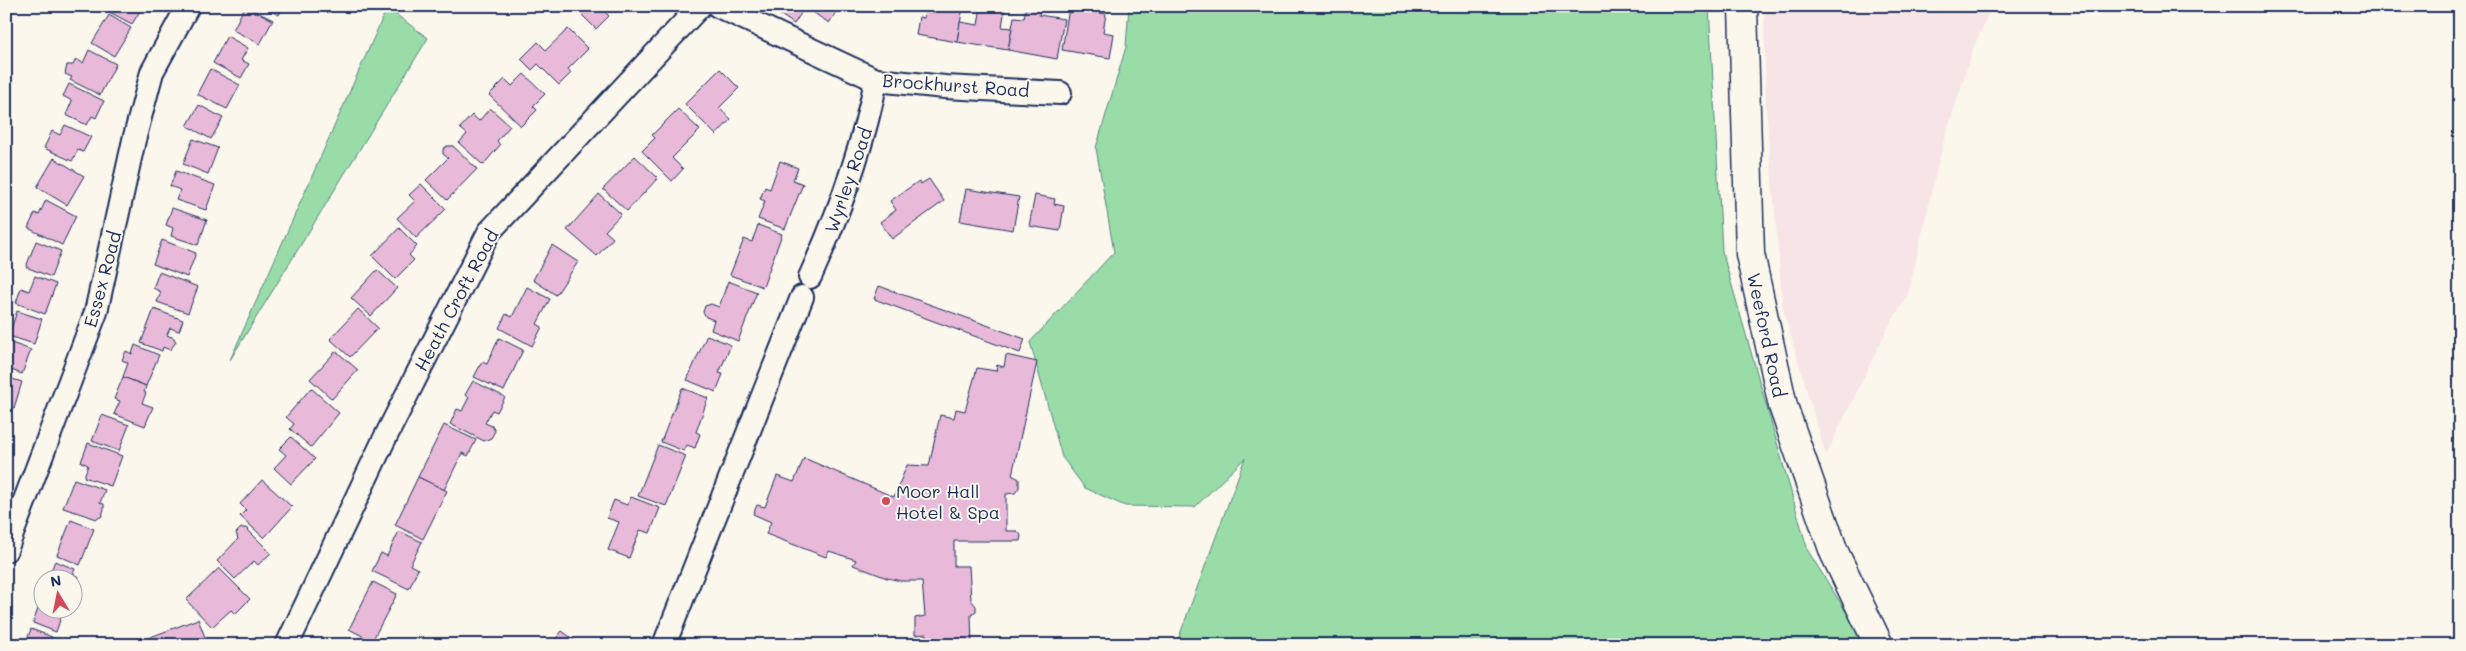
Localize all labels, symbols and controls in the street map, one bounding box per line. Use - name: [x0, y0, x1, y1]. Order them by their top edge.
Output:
- street label: Brockhurst Road: [882, 68, 1030, 102]
- street label: Wyrley Road: [819, 124, 877, 236]
- street label: Heath Croft Road: [409, 225, 503, 375]
- street label: Essex Road: [78, 228, 126, 330]
- street label: Weeford Road: [1742, 270, 1792, 400]
- place label: Moor Hall Hotel & Spa: [896, 479, 1000, 524]
- marker: Moor Hall Hotel & Spa: [880, 495, 892, 507]
- north arrow: [32, 568, 82, 618]
- text: N: [49, 570, 63, 591]

